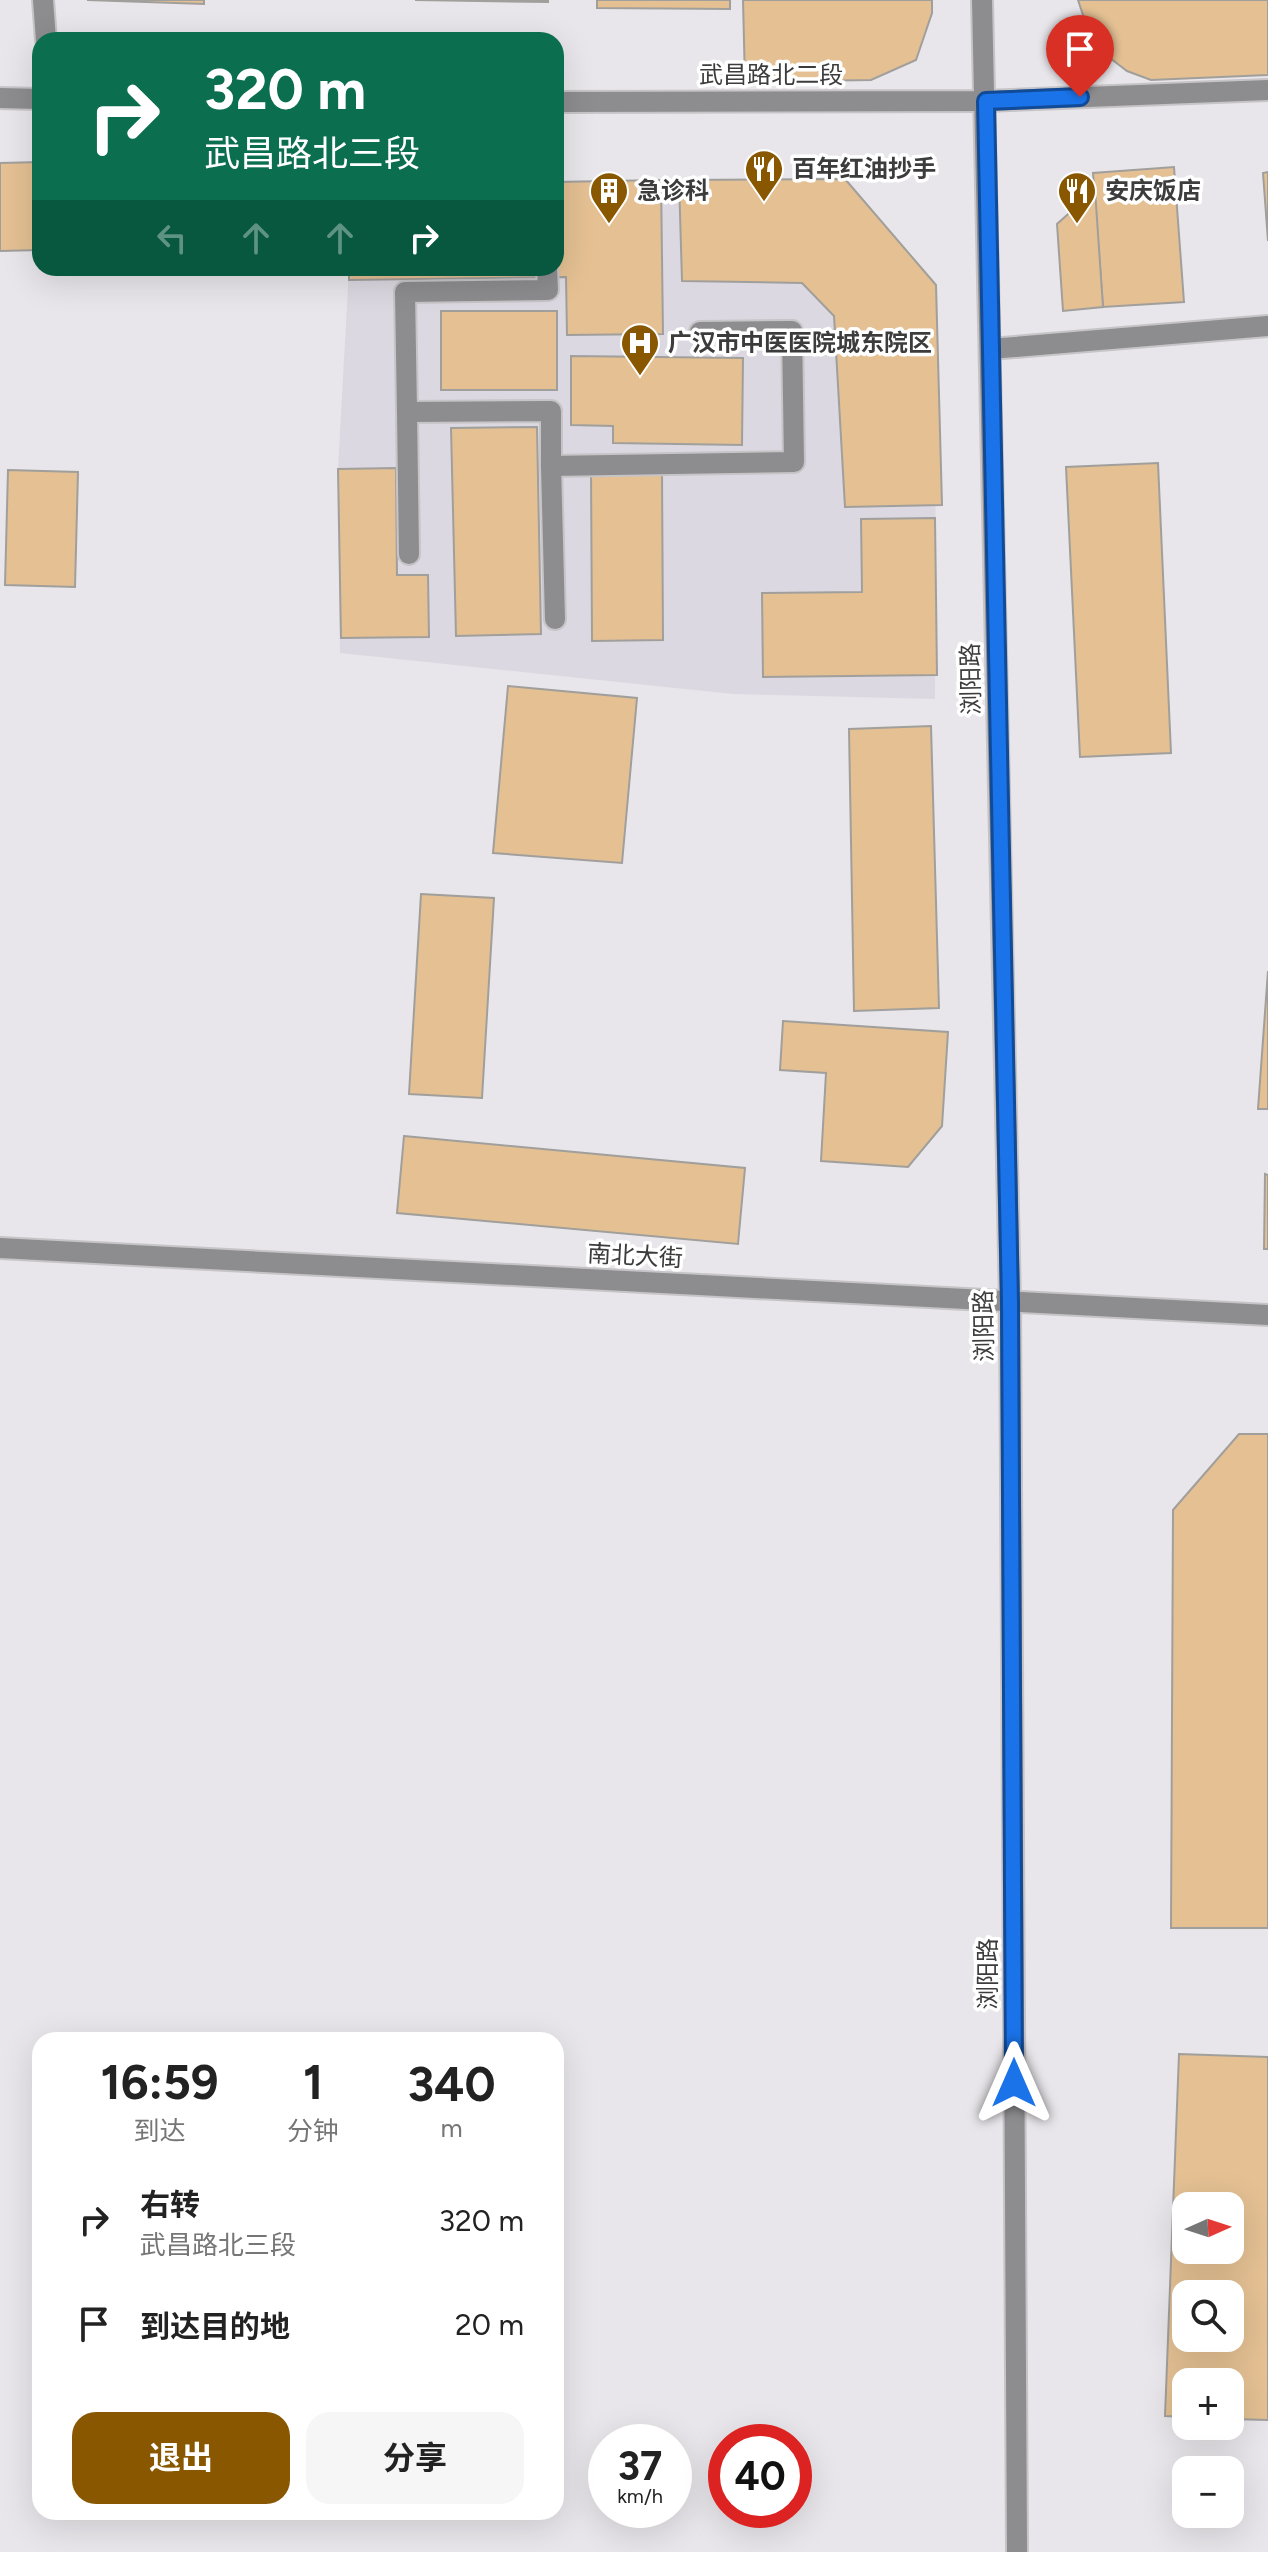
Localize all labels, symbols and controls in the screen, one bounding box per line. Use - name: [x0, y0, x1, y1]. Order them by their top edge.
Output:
- pin: [1046, 15, 1114, 97]
- icon: arrive: [1058, 27, 1102, 71]
- text: 320 m: [204, 56, 366, 123]
- street label: 武昌路北二段: [699, 60, 843, 89]
- icon: right: [72, 64, 176, 168]
- text: 武昌路北三段: [204, 132, 420, 175]
- restaurant icon: 百年红油抄手: [743, 148, 785, 203]
- place label: 百年红油抄手: [792, 154, 936, 183]
- building icon: 急诊科: [588, 170, 630, 225]
- restaurant icon: 安庆饭店: [1056, 170, 1098, 225]
- place label: 急诊科: [637, 176, 709, 205]
- place label: 安庆饭店: [1105, 176, 1201, 205]
- icon: left: [150, 216, 194, 260]
- icon: ahead: [234, 216, 278, 260]
- icon: ahead: [318, 216, 362, 260]
- icon: right: [402, 216, 446, 260]
- hospital icon: 广汉市中医医院城东院区: [619, 322, 661, 377]
- place label: 广汉市中医医院城东院区: [668, 328, 932, 357]
- street label: 浏阳路: [955, 643, 986, 715]
- street label: 南北大街: [586, 1239, 684, 1272]
- street label: 浏阳路: [968, 1290, 999, 1362]
- street label: 浏阳路: [973, 1938, 1002, 2010]
- position arrow: [972, 2041, 1056, 2125]
- text: 16:59: [100, 2053, 219, 2111]
- text: 1: [303, 2053, 323, 2111]
- text: 340: [407, 2055, 496, 2113]
- text: m: [440, 2112, 463, 2144]
- text: 到达: [134, 2115, 186, 2147]
- text: 分钟: [287, 2115, 339, 2147]
- text: 右转: [140, 2186, 200, 2223]
- north arrow: [1172, 2192, 1244, 2264]
- map controls: [1172, 2192, 1244, 2528]
- icon: right: [72, 2198, 116, 2242]
- text: 320 m: [439, 2202, 524, 2239]
- text: 武昌路北三段: [140, 2229, 296, 2261]
- button: search: [1172, 2280, 1244, 2352]
- icon: arrive: [72, 2302, 116, 2346]
- text: 20 m: [455, 2306, 524, 2343]
- text: 到达目的地: [140, 2308, 290, 2345]
- button: +: [1172, 2368, 1244, 2440]
- button: 退出: [72, 2412, 290, 2504]
- button: 分享: [306, 2412, 524, 2504]
- speed limit sign: 40: [708, 2424, 812, 2528]
- text: 37: [618, 2442, 662, 2490]
- button: −: [1172, 2456, 1244, 2528]
- text: km/h: [617, 2484, 663, 2508]

